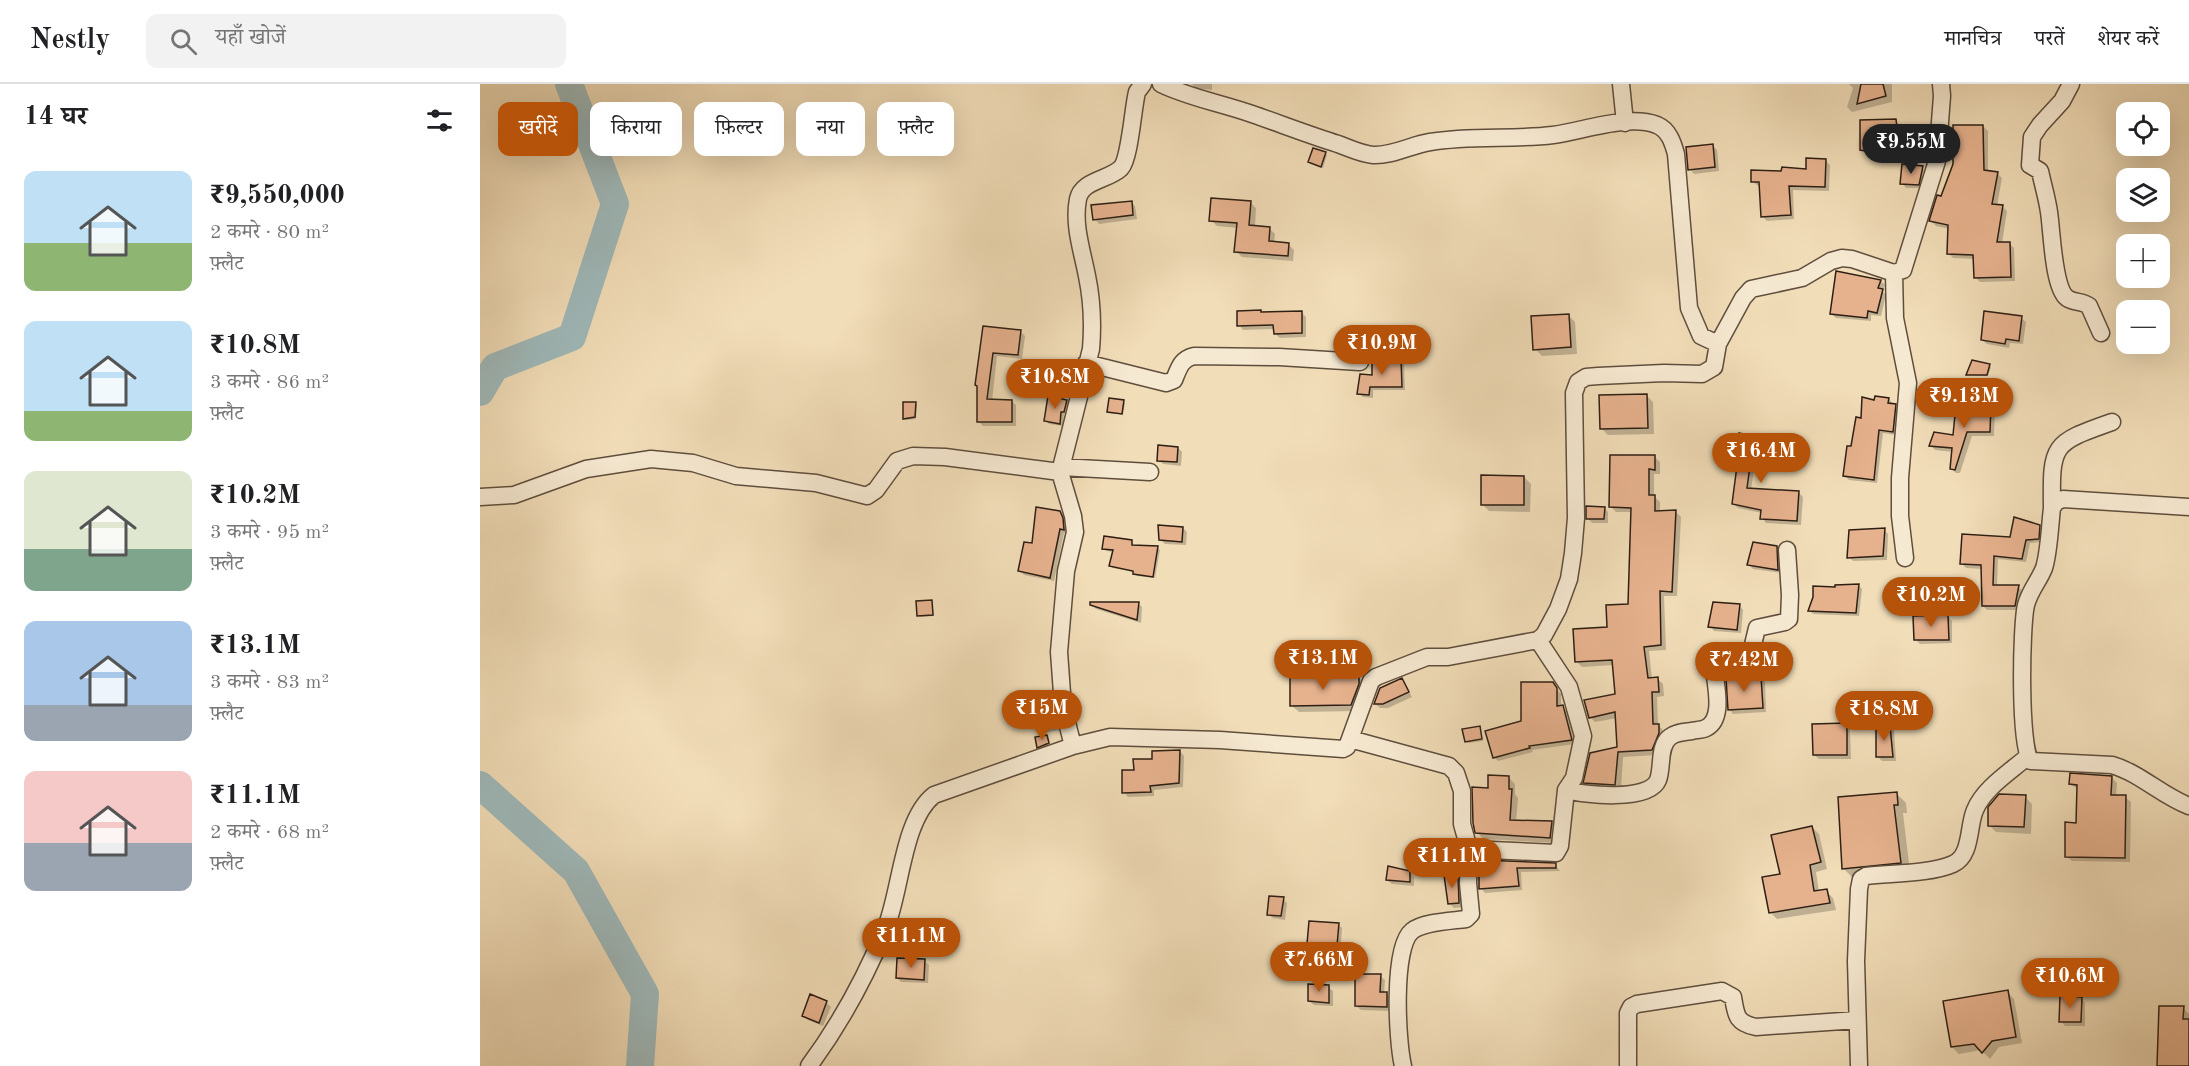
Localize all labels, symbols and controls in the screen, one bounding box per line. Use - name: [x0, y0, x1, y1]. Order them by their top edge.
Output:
- search box: [146, 14, 566, 68]
- icon: search: [167, 25, 200, 58]
- text: Nestly: [30, 27, 110, 55]
- text: यहाँ खोजें: [215, 27, 286, 49]
- text: मानचित्र: [1945, 29, 2001, 50]
- text: परतें: [2034, 29, 2064, 50]
- text: शेयर करें: [2097, 29, 2159, 50]
- chip: खरीदें: [498, 102, 578, 156]
- chip: किराया: [590, 102, 682, 156]
- chip: फ़िल्टर: [694, 102, 784, 156]
- chip: नया: [796, 102, 865, 156]
- chip: फ़्लैट: [877, 102, 954, 156]
- map controls: [2116, 102, 2170, 354]
- button: locate: [2116, 102, 2170, 156]
- text: 14 घर: [24, 104, 87, 130]
- icon: filters: [423, 104, 456, 137]
- pin: ₹9.55M: [1862, 124, 1960, 175]
- text: ₹9.55M: [1876, 133, 1946, 153]
- button: layers: [2116, 168, 2170, 222]
- text: ₹9,550,000: [210, 183, 345, 209]
- icon: home: [72, 195, 144, 267]
- text: 2 कमरे · 80 m²: [210, 223, 329, 243]
- button: +: [2116, 234, 2170, 288]
- text: फ़्लैट: [210, 255, 243, 275]
- button: −: [2116, 300, 2170, 354]
- pin: ₹10.9M: [1333, 325, 1431, 376]
- text: ₹10.8M: [210, 333, 300, 359]
- text: ₹10.9M: [1347, 334, 1417, 354]
- icon: home: [72, 345, 144, 417]
- pin: ₹10.8M: [1006, 359, 1104, 410]
- text: ₹10.8M: [1020, 368, 1090, 388]
- text: 3 कमरे · 86 m²: [210, 373, 329, 393]
- pin: ₹9.13M: [1915, 378, 2013, 429]
- text: ₹9.13M: [1929, 387, 1999, 407]
- text: फ़्लैट: [210, 405, 243, 425]
- pin: ₹16.4M: [1712, 433, 1810, 484]
- text: ₹16.4M: [1726, 442, 1796, 462]
- text: ₹10.2M: [210, 483, 300, 509]
- icon: home: [72, 495, 144, 567]
- text: 3 कमरे · 95 m²: [210, 523, 329, 543]
- text: फ़्लैट: [210, 555, 243, 575]
- pin: ₹10.2M: [1882, 577, 1980, 628]
- text: ₹10.2M: [1896, 586, 1966, 606]
- text: ₹13.1M: [210, 633, 300, 659]
- pin: ₹13.1M: [1274, 640, 1372, 691]
- pin: ₹7.42M: [1695, 642, 1793, 693]
- icon: home: [72, 645, 144, 717]
- text: ₹13.1M: [1288, 649, 1358, 669]
- text: ₹7.42M: [1709, 651, 1779, 671]
- text: 3 कमरे · 83 m²: [210, 673, 329, 693]
- pin: ₹15M: [1006, 690, 1078, 741]
- pin: ₹18.8M: [1835, 691, 1933, 742]
- text: ₹15M: [1016, 699, 1068, 719]
- text: ₹18.8M: [1849, 700, 1919, 720]
- text: फ़्लैट: [210, 705, 243, 725]
- text: ₹11.1M: [210, 783, 300, 809]
- icon: home: [72, 795, 144, 867]
- text: 2 कमरे · 68 m²: [210, 823, 329, 843]
- pin: ₹11.1M: [1403, 838, 1501, 889]
- text: ₹11.1M: [1417, 847, 1487, 867]
- text: फ़्लैट: [210, 855, 243, 875]
- pin: ₹11.1M: [862, 918, 960, 969]
- text: ₹11.1M: [876, 927, 946, 947]
- pin: ₹7.66M: [1270, 942, 1368, 993]
- text: ₹7.66M: [1284, 951, 1354, 971]
- pin: ₹10.6M: [2021, 958, 2119, 1009]
- text: ₹10.6M: [2035, 967, 2105, 987]

